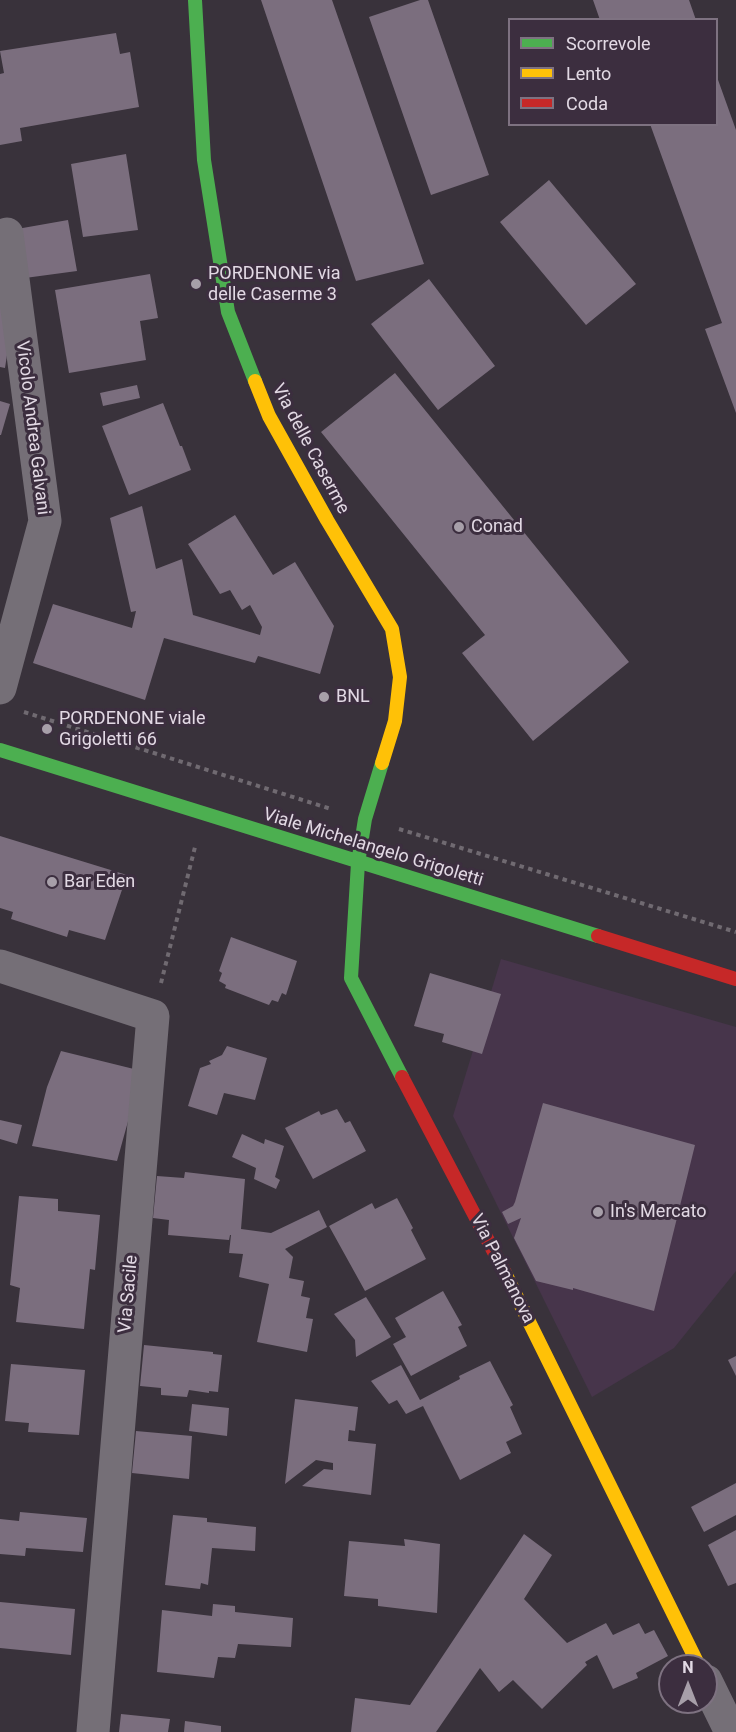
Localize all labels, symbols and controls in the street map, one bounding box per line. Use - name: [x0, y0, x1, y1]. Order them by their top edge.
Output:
- legend: [508, 18, 718, 126]
- text: Scorrevole: [566, 33, 651, 54]
- text: Lento: [566, 63, 611, 84]
- text: Coda: [566, 93, 608, 114]
- place label: PORDENONE via delle Caserme 3: [208, 263, 341, 306]
- marker: PORDENONE via delle Caserme 3: [189, 277, 203, 291]
- street label: Vicolo Andrea Galvani: [11, 340, 53, 516]
- street label: Via delle Caserme: [267, 380, 353, 518]
- place label: Conad: [471, 516, 523, 538]
- marker: Conad: [452, 520, 466, 534]
- place label: BNL: [336, 686, 370, 708]
- marker: BNL: [317, 690, 331, 704]
- place label: PORDENONE viale Grigoletti 66: [59, 708, 205, 750]
- marker: PORDENONE viale Grigoletti 66: [40, 722, 54, 736]
- street label: Viale Michelangelo Grigoletti: [260, 804, 486, 892]
- place label: Bar Eden: [64, 871, 135, 893]
- marker: Bar Eden: [45, 875, 59, 889]
- place label: In's Mercato: [610, 1201, 707, 1223]
- marker: In's Mercato: [591, 1205, 605, 1219]
- street label: Via Palmanova: [465, 1211, 539, 1327]
- street label: Via Sacile: [115, 1254, 143, 1334]
- north arrow: [658, 1654, 718, 1714]
- text: N: [682, 1658, 694, 1677]

